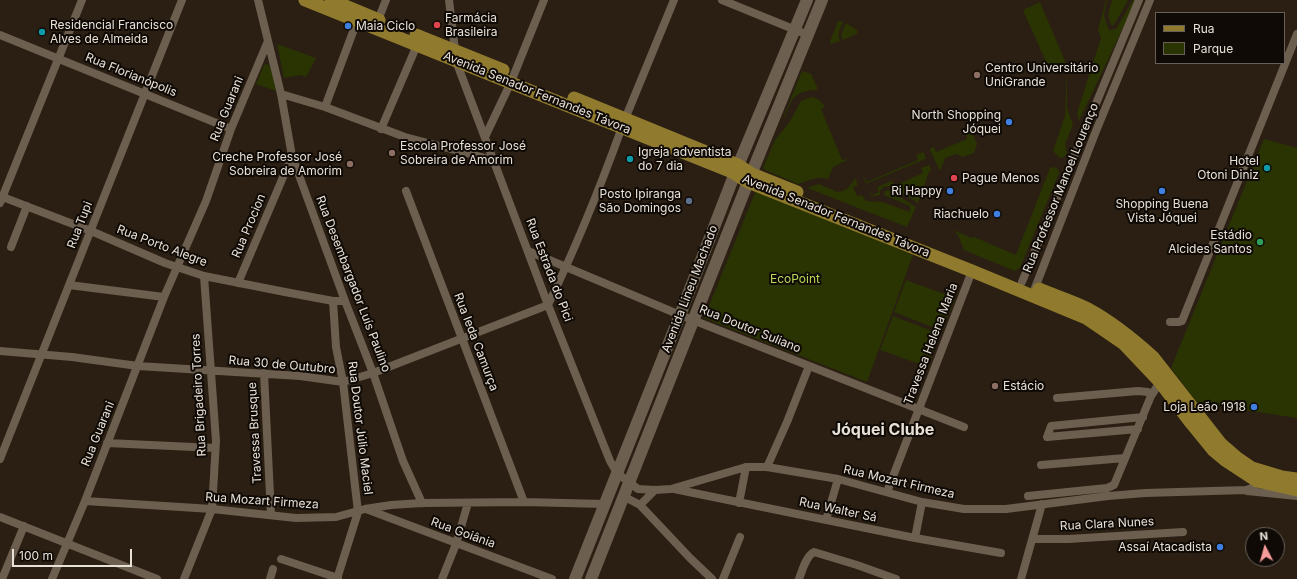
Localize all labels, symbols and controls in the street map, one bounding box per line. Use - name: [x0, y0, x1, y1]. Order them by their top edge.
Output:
- place label: Farmácia Brasileira: [445, 11, 497, 39]
- legend: [1155, 12, 1285, 64]
- place label: Residencial Francisco Alves de Almeida: [50, 18, 173, 46]
- place label: Maia Ciclo: [356, 19, 415, 33]
- marker: Farmácia Brasileira: [432, 20, 442, 30]
- marker: Maia Ciclo: [343, 21, 353, 31]
- text: Rua: [1193, 21, 1215, 36]
- marker: Residencial Francisco Alves de Almeida: [37, 27, 47, 37]
- text: Parque: [1193, 41, 1233, 56]
- street label: Avenida Senador Fernandes Távora: [441, 49, 633, 137]
- street label: Rua Florianópolis: [83, 50, 179, 100]
- place label: Centro Universitário UniGrande: [985, 61, 1098, 89]
- marker: Centro Universitário UniGrande: [972, 70, 982, 80]
- street label: Rua Guarani: [207, 74, 247, 144]
- street label: Rua Professor Manoel Lourenço: [1020, 101, 1102, 275]
- place label: North Shopping Jóquei: [912, 108, 1001, 136]
- marker: North Shopping Jóquei: [1004, 117, 1014, 127]
- place label: Escola Professor José Sobreira de Amorim: [400, 139, 526, 167]
- place label: Igreja adventista do 7 dia: [638, 145, 732, 173]
- marker: Escola Professor José Sobreira de Amorim: [387, 148, 397, 158]
- place label: Creche Professor José Sobreira de Amorim: [212, 150, 342, 178]
- marker: Igreja adventista do 7 dia: [625, 154, 635, 164]
- place label: Hotel Otoni Diniz: [1197, 154, 1259, 182]
- marker: Creche Professor José Sobreira de Amorim: [345, 159, 355, 169]
- marker: Hotel Otoni Diniz: [1262, 163, 1272, 173]
- place label: Pague Menos: [962, 171, 1040, 185]
- street label: Avenida Senador Fernandes Távora: [740, 172, 932, 260]
- marker: Pague Menos: [949, 173, 959, 183]
- place label: Ri Happy: [891, 184, 942, 198]
- marker: Ri Happy: [945, 186, 955, 196]
- marker: Shopping Buena Vista Jóquei: [1157, 186, 1167, 196]
- place label: Posto Ipiranga São Domingos: [599, 187, 681, 215]
- street label: Rua Procion: [229, 192, 269, 260]
- street label: Rua Desembargador Luís Paulino: [313, 194, 393, 374]
- marker: Posto Ipiranga São Domingos: [684, 196, 694, 206]
- place label: Shopping Buena Vista Jóquei: [1115, 197, 1209, 225]
- street label: Rua Tupi: [64, 199, 96, 251]
- place label: Riachuelo: [933, 207, 989, 221]
- marker: Riachuelo: [992, 209, 1002, 219]
- street label: Rua Estrada do Pici: [523, 216, 575, 324]
- street label: Rua Porto Alegre: [115, 222, 209, 270]
- street label: Avenida Lineu Machado: [659, 223, 721, 355]
- place label: Estádio Alcides Santos: [1168, 228, 1252, 256]
- marker: Estádio Alcides Santos: [1255, 237, 1265, 247]
- park label: EcoPoint: [770, 272, 820, 286]
- street label: Travessa Helena Maria: [901, 281, 961, 407]
- street label: Rua Ieda Camurça: [451, 291, 501, 393]
- street label: Rua Doutor Suliano: [697, 302, 803, 356]
- street label: Rua Brigadeiro Torres: [189, 333, 209, 457]
- street label: Rua 30 de Outubro: [228, 353, 336, 377]
- street label: Rua Doutor Júlio Maciel: [345, 360, 375, 496]
- place label: Estácio: [1003, 379, 1044, 393]
- marker: Estácio: [990, 381, 1000, 391]
- street label: Travessa Brusque: [245, 382, 265, 484]
- street label: Rua Guarani: [78, 399, 118, 469]
- place label: Loja Leão 1918: [1163, 400, 1246, 414]
- marker: Loja Leão 1918: [1249, 402, 1259, 412]
- district label: Jóquei Clube: [832, 420, 934, 440]
- street label: Rua Mozart Firmeza: [842, 462, 956, 502]
- street label: Rua Mozart Firmeza: [205, 490, 319, 512]
- street label: Rua Walter Sá: [798, 495, 878, 525]
- street label: Rua Clara Nunes: [1059, 514, 1155, 534]
- street label: Rua Goiânia: [429, 515, 497, 551]
- north arrow: [1245, 527, 1285, 567]
- text: N: [1259, 529, 1269, 543]
- place label: Assaí Atacadista: [1118, 540, 1212, 554]
- scale bar: [14, 541, 134, 567]
- marker: Assaí Atacadista: [1215, 542, 1225, 552]
- text: 100 m: [19, 548, 53, 563]

